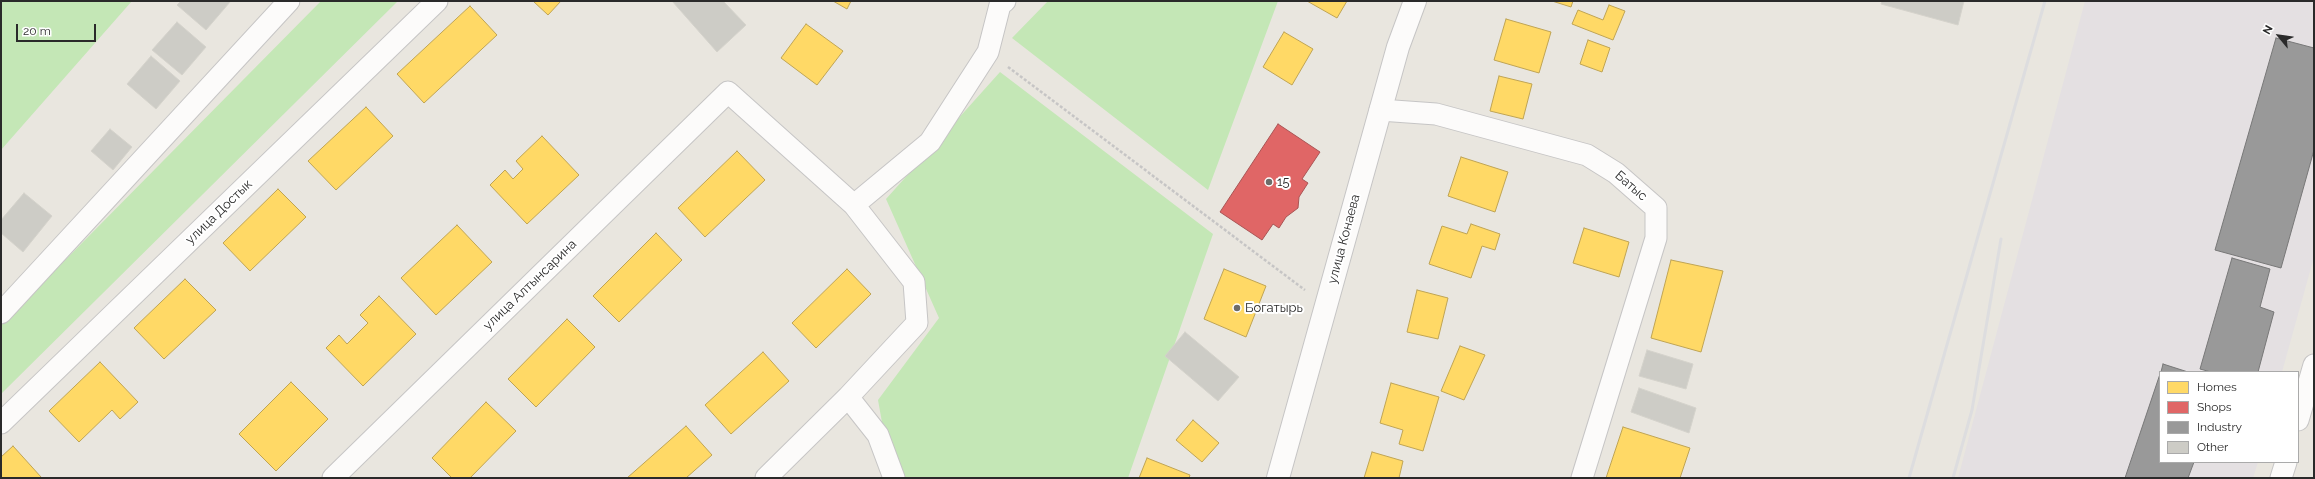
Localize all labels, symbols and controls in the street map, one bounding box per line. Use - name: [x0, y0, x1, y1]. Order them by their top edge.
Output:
- scale bar: [18, 16, 98, 42]
- north arrow: [2259, 16, 2299, 56]
- text: N: [2260, 23, 2276, 37]
- text: 20 m: [23, 24, 51, 38]
- street label: Батыс: [1612, 168, 1650, 204]
- place label: 15: [1277, 174, 1290, 190]
- street label: улица Достык: [182, 176, 256, 248]
- marker: 15: [1264, 177, 1274, 187]
- street label: улица Конаева: [1325, 193, 1363, 285]
- street label: улица Алтынсарина: [480, 236, 580, 334]
- place label: Богатырь: [1245, 300, 1303, 316]
- marker: Богатырь: [1232, 303, 1242, 313]
- legend: [2159, 371, 2299, 463]
- text: Homes: [2197, 380, 2237, 394]
- text: Shops: [2197, 400, 2232, 414]
- text: Industry: [2197, 420, 2242, 434]
- text: Other: [2197, 440, 2228, 454]

